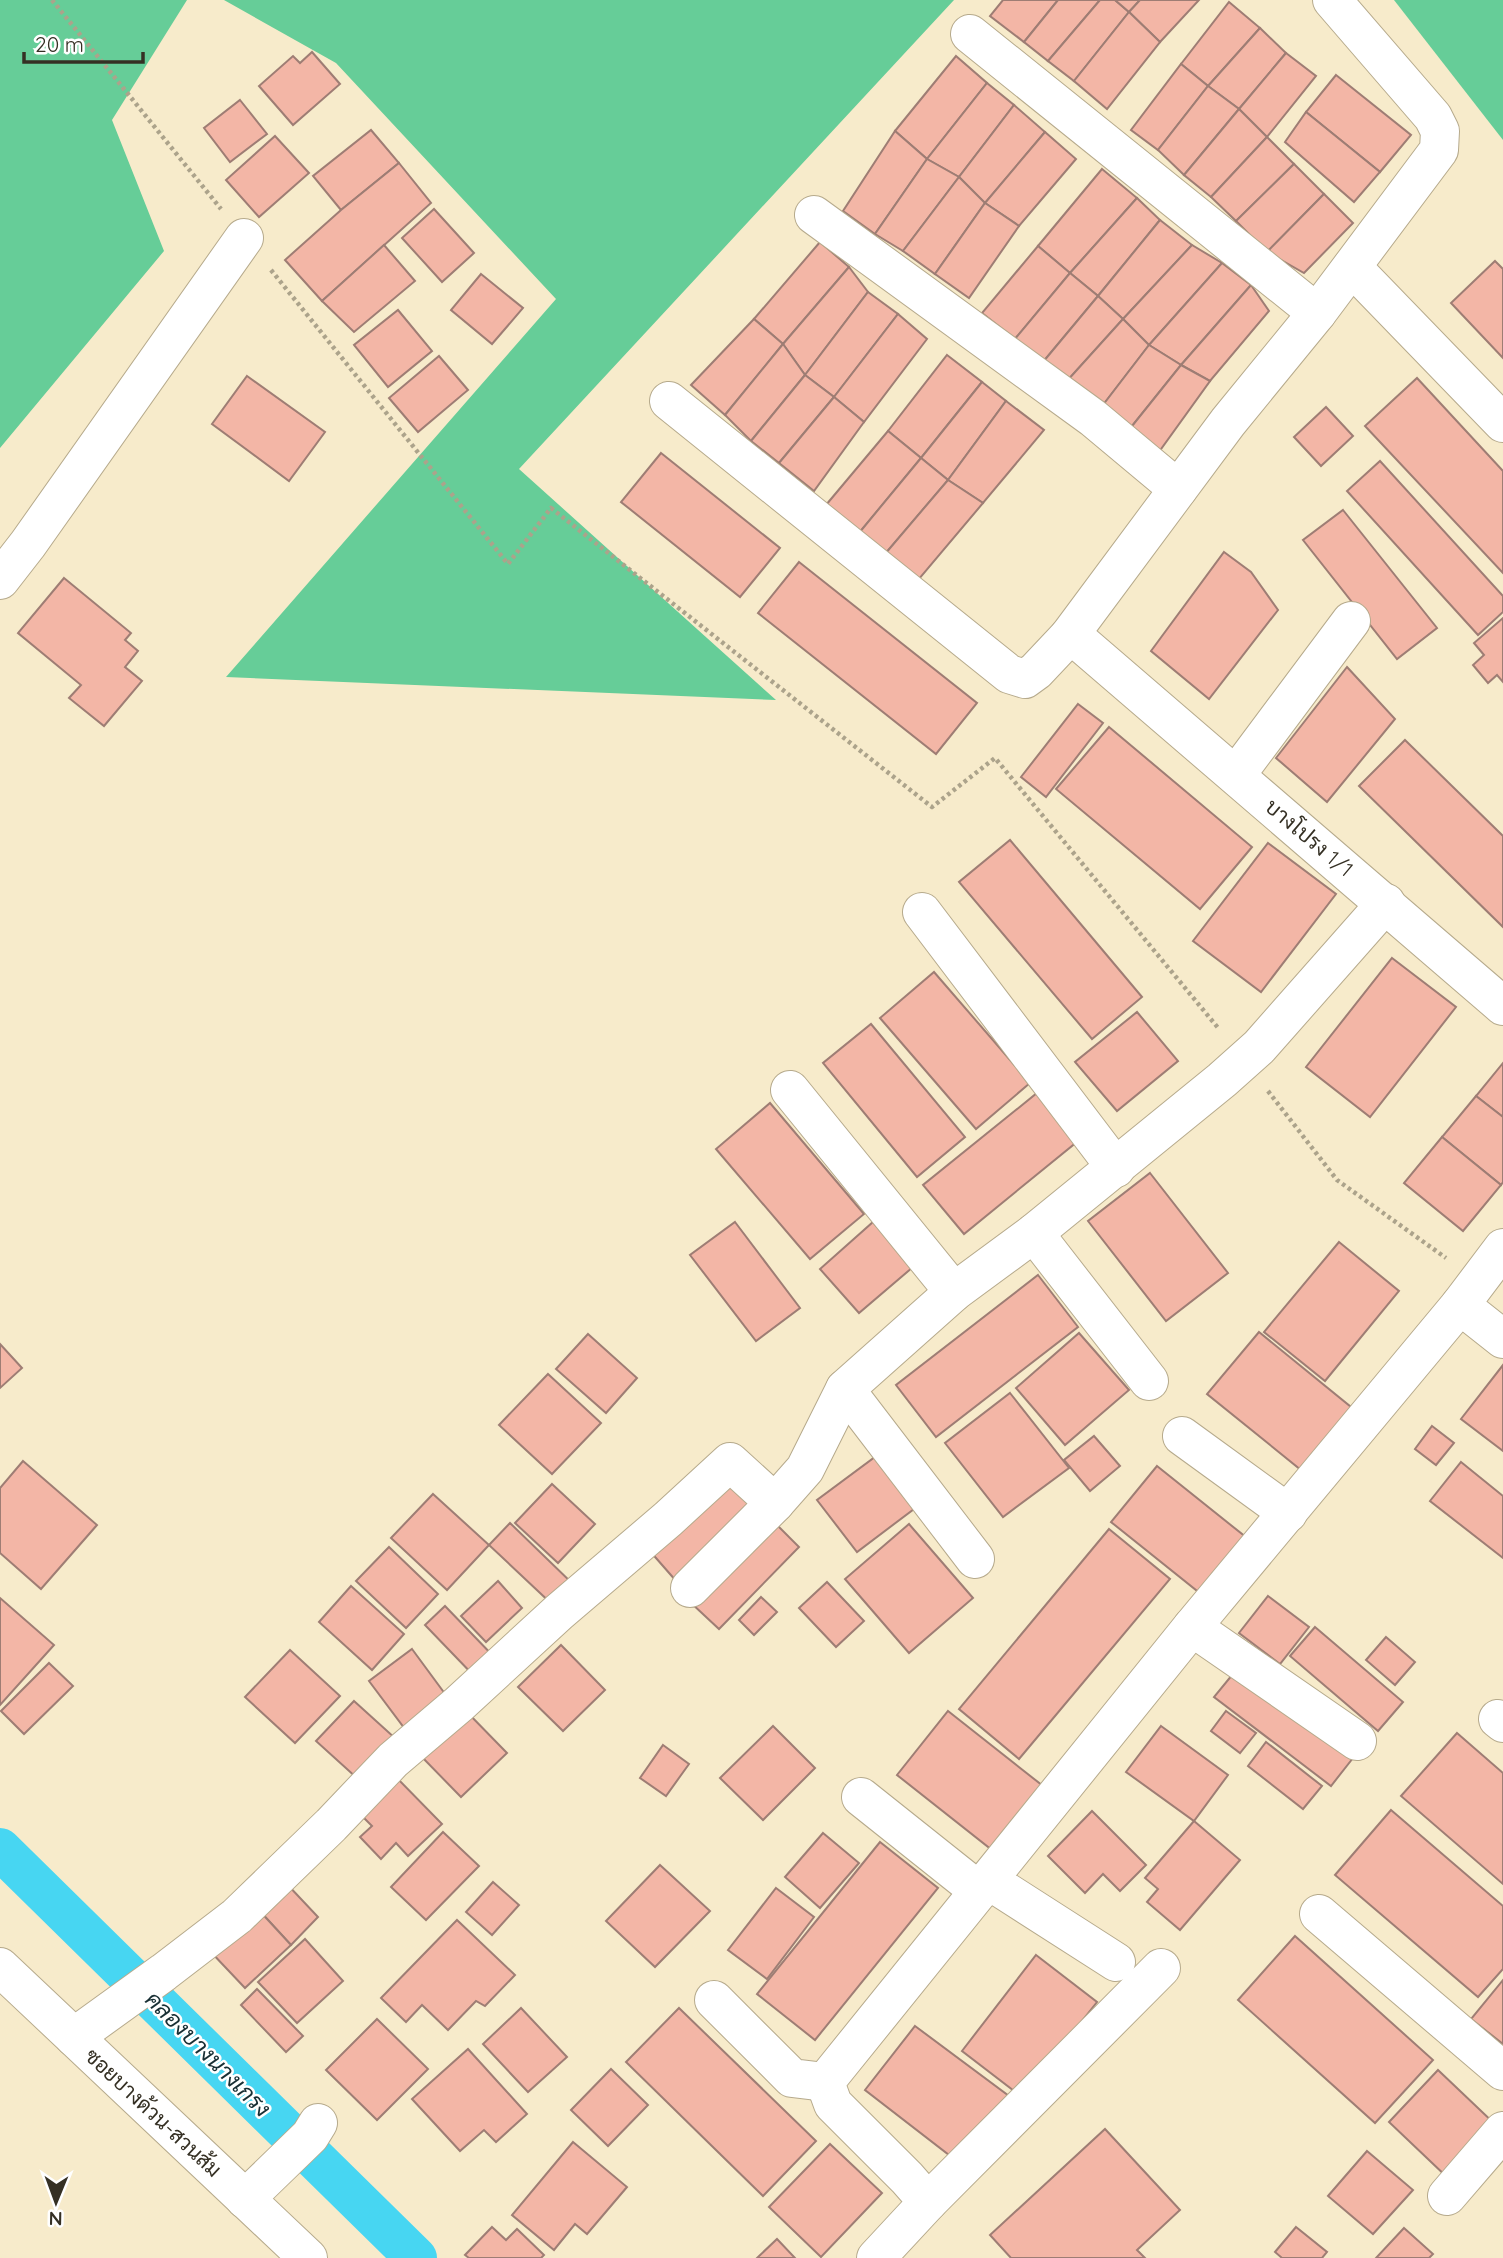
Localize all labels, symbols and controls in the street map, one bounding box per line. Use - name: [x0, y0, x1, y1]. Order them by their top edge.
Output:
- scale bar: [24, 21, 144, 65]
- text: 20 m: [35, 31, 84, 57]
- street label: บางโปรง 1/1: [1260, 793, 1359, 882]
- water label: คลองบางนางเกรง: [139, 1985, 277, 2123]
- street label: ซอยบางด้วน-สวนส้ม: [80, 2043, 227, 2182]
- north arrow: [21, 2167, 91, 2237]
- text: N: [49, 2207, 63, 2231]

